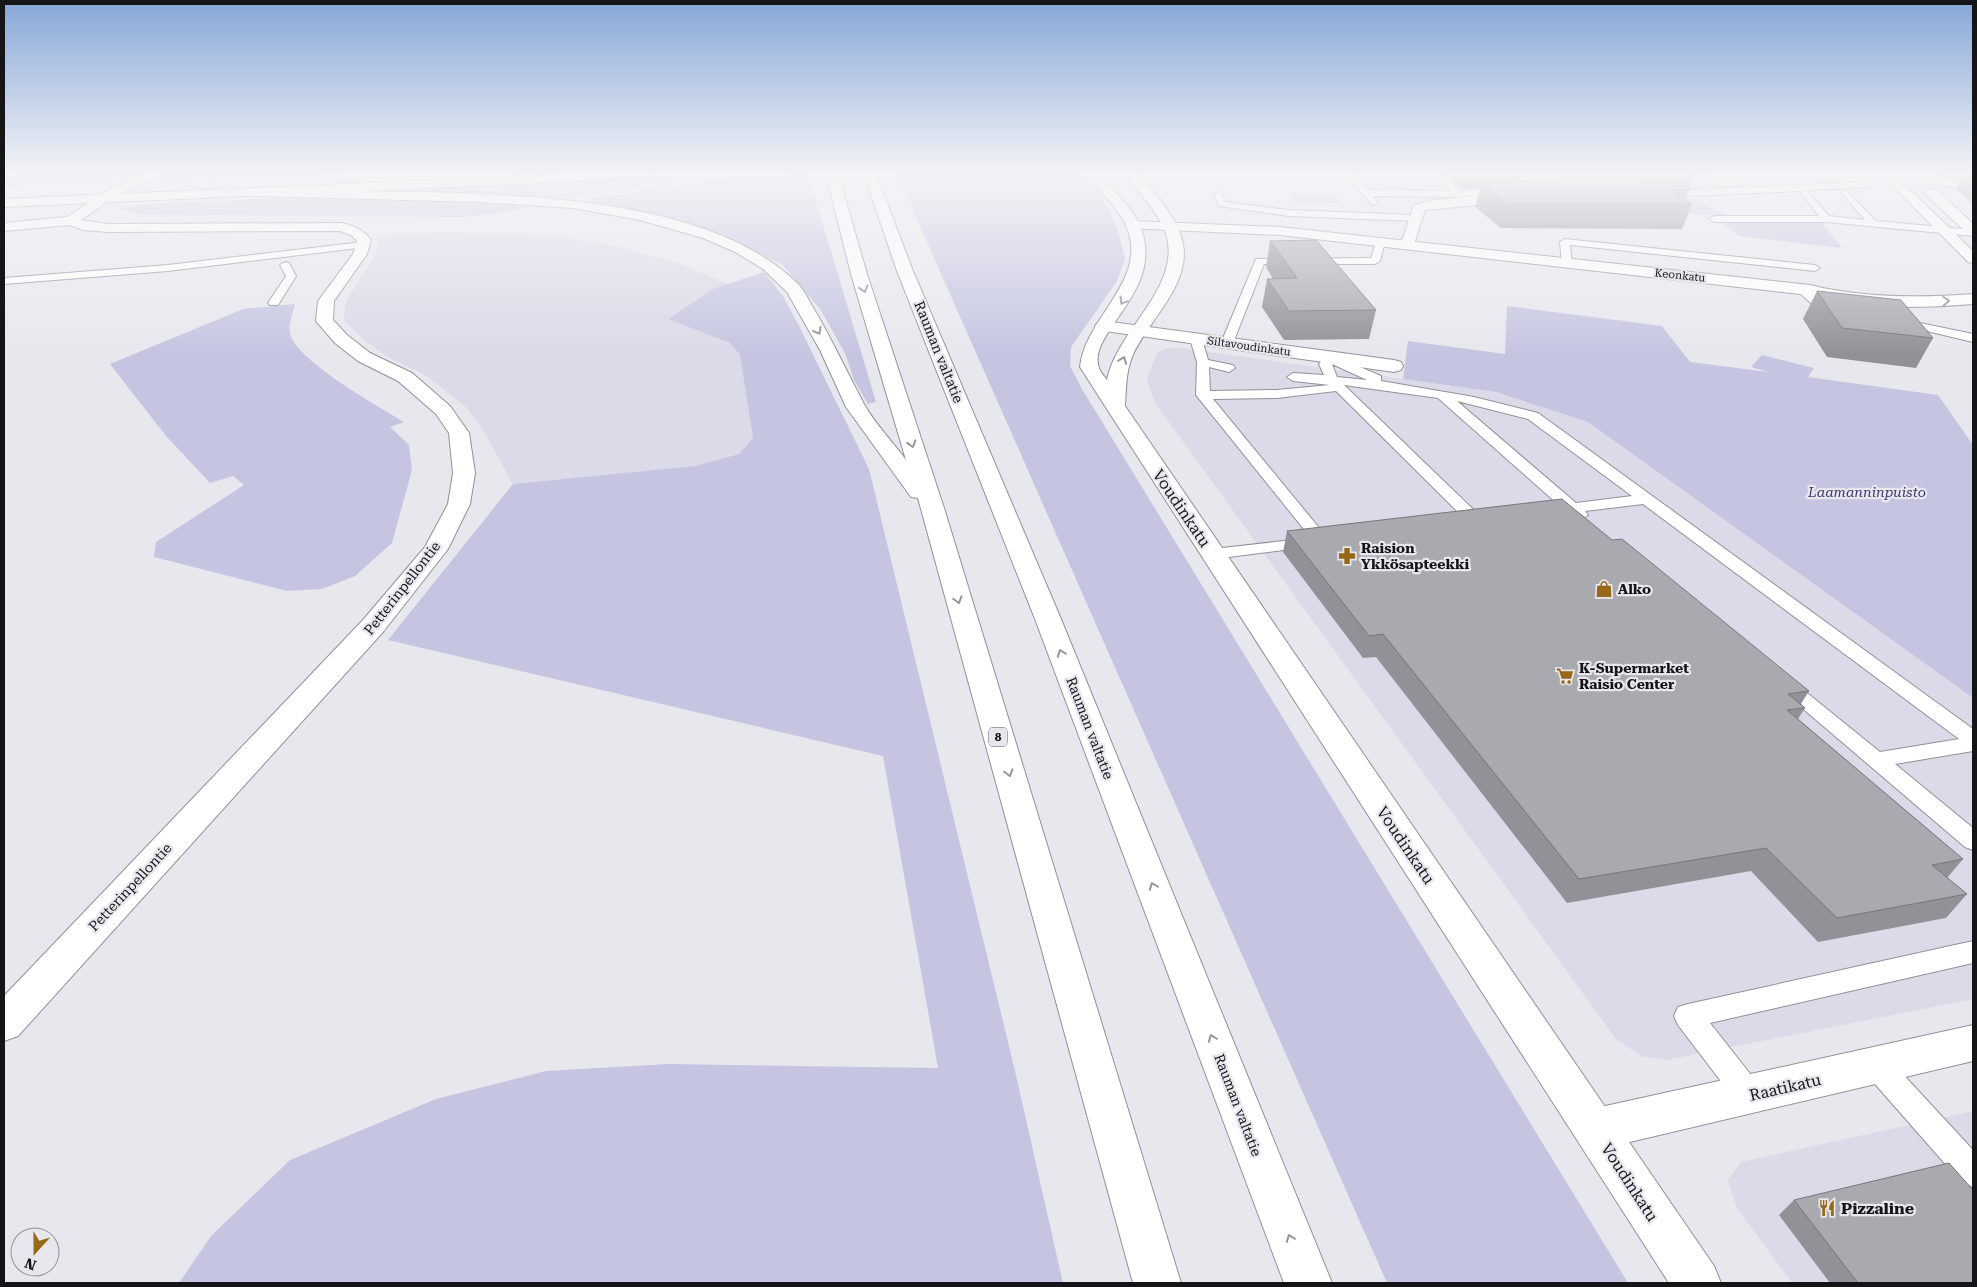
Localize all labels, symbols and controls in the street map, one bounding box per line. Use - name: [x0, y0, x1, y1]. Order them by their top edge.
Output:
- street label: Keonkatu: [1654, 266, 1706, 285]
- one-way arrow: [858, 284, 868, 293]
- one-way arrow: [1119, 295, 1129, 304]
- one-way arrow: [1942, 296, 1950, 307]
- street label: Rauman valtatie: [911, 299, 967, 406]
- one-way arrow: [812, 325, 822, 334]
- street label: Siltavoudinkatu: [1206, 334, 1292, 359]
- one-way arrow: [1117, 356, 1127, 364]
- one-way arrow: [906, 440, 916, 448]
- street label: Voudinkatu: [1149, 466, 1215, 551]
- park label: Laamanninpuisto: [1807, 484, 1926, 500]
- street label: Petterinpellontie: [361, 538, 444, 638]
- place label: Raision Ykkösapteekki: [1361, 540, 1470, 572]
- pharmacy icon: Raision Ykkösapteekki: [1337, 546, 1357, 566]
- shop icon: Alko: [1594, 579, 1614, 599]
- place label: Alko: [1618, 581, 1651, 597]
- one-way arrow: [953, 595, 963, 603]
- one-way arrow: [1057, 650, 1067, 658]
- place label: K-Supermarket Raisio Center: [1579, 660, 1689, 692]
- supermarket icon: K-Supermarket Raisio Center: [1555, 666, 1575, 686]
- street label: Rauman valtatie: [1063, 674, 1117, 782]
- road number: 8: [989, 728, 1007, 746]
- one-way arrow: [1003, 768, 1013, 776]
- street label: Voudinkatu: [1373, 803, 1439, 888]
- street label: Petterinpellontie: [85, 840, 175, 934]
- one-way arrow: [1148, 882, 1159, 891]
- one-way arrow: [1208, 1034, 1218, 1042]
- street label: Rauman valtatie: [1211, 1051, 1265, 1159]
- street label: Raatikatu: [1747, 1070, 1823, 1105]
- street label: Voudinkatu: [1597, 1140, 1662, 1225]
- restaurant icon: Pizzaline: [1817, 1198, 1837, 1218]
- place label: Pizzaline: [1841, 1199, 1914, 1218]
- north arrow: [10, 1227, 60, 1277]
- one-way arrow: [1286, 1234, 1296, 1243]
- text: N: [22, 1255, 38, 1274]

